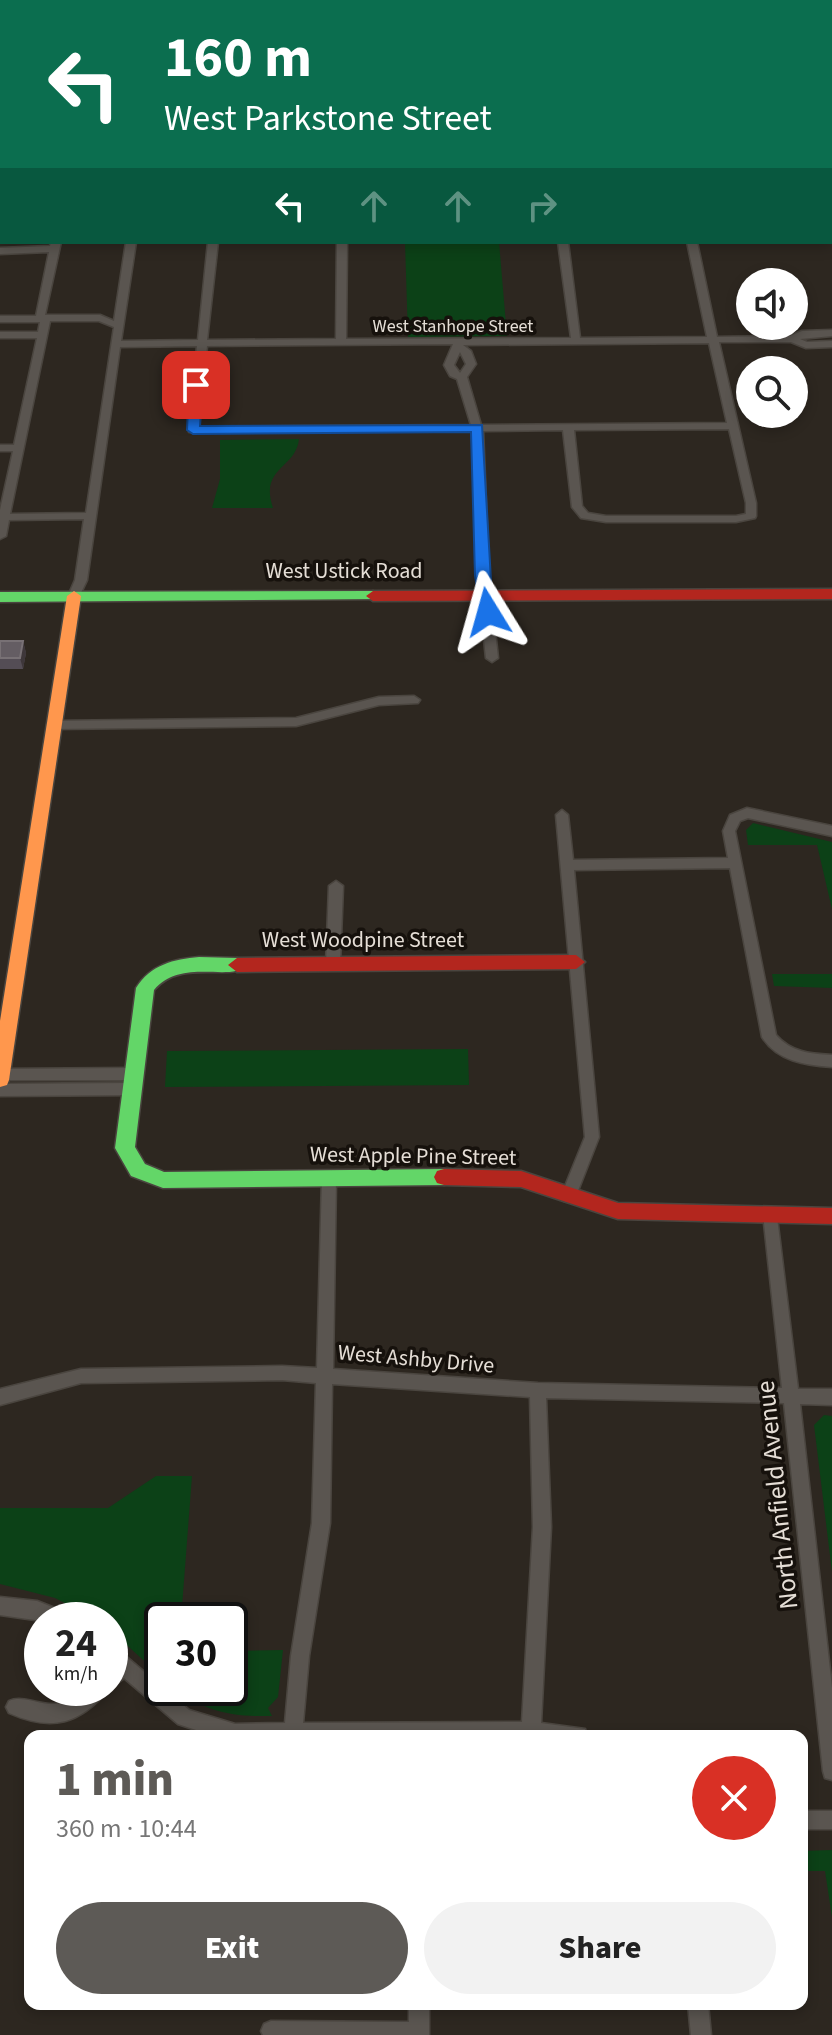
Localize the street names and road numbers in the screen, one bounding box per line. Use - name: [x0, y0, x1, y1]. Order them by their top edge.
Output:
- street label: West Stanhope Street: [373, 314, 533, 339]
- street label: West Ustick Road: [265, 555, 423, 587]
- street label: West Woodpine Street: [262, 924, 465, 956]
- street label: West Apple Pine Street: [310, 1138, 517, 1174]
- street label: West Ashby Drive: [336, 1336, 496, 1382]
- street label: North Anfield Avenue: [747, 1379, 807, 1611]

